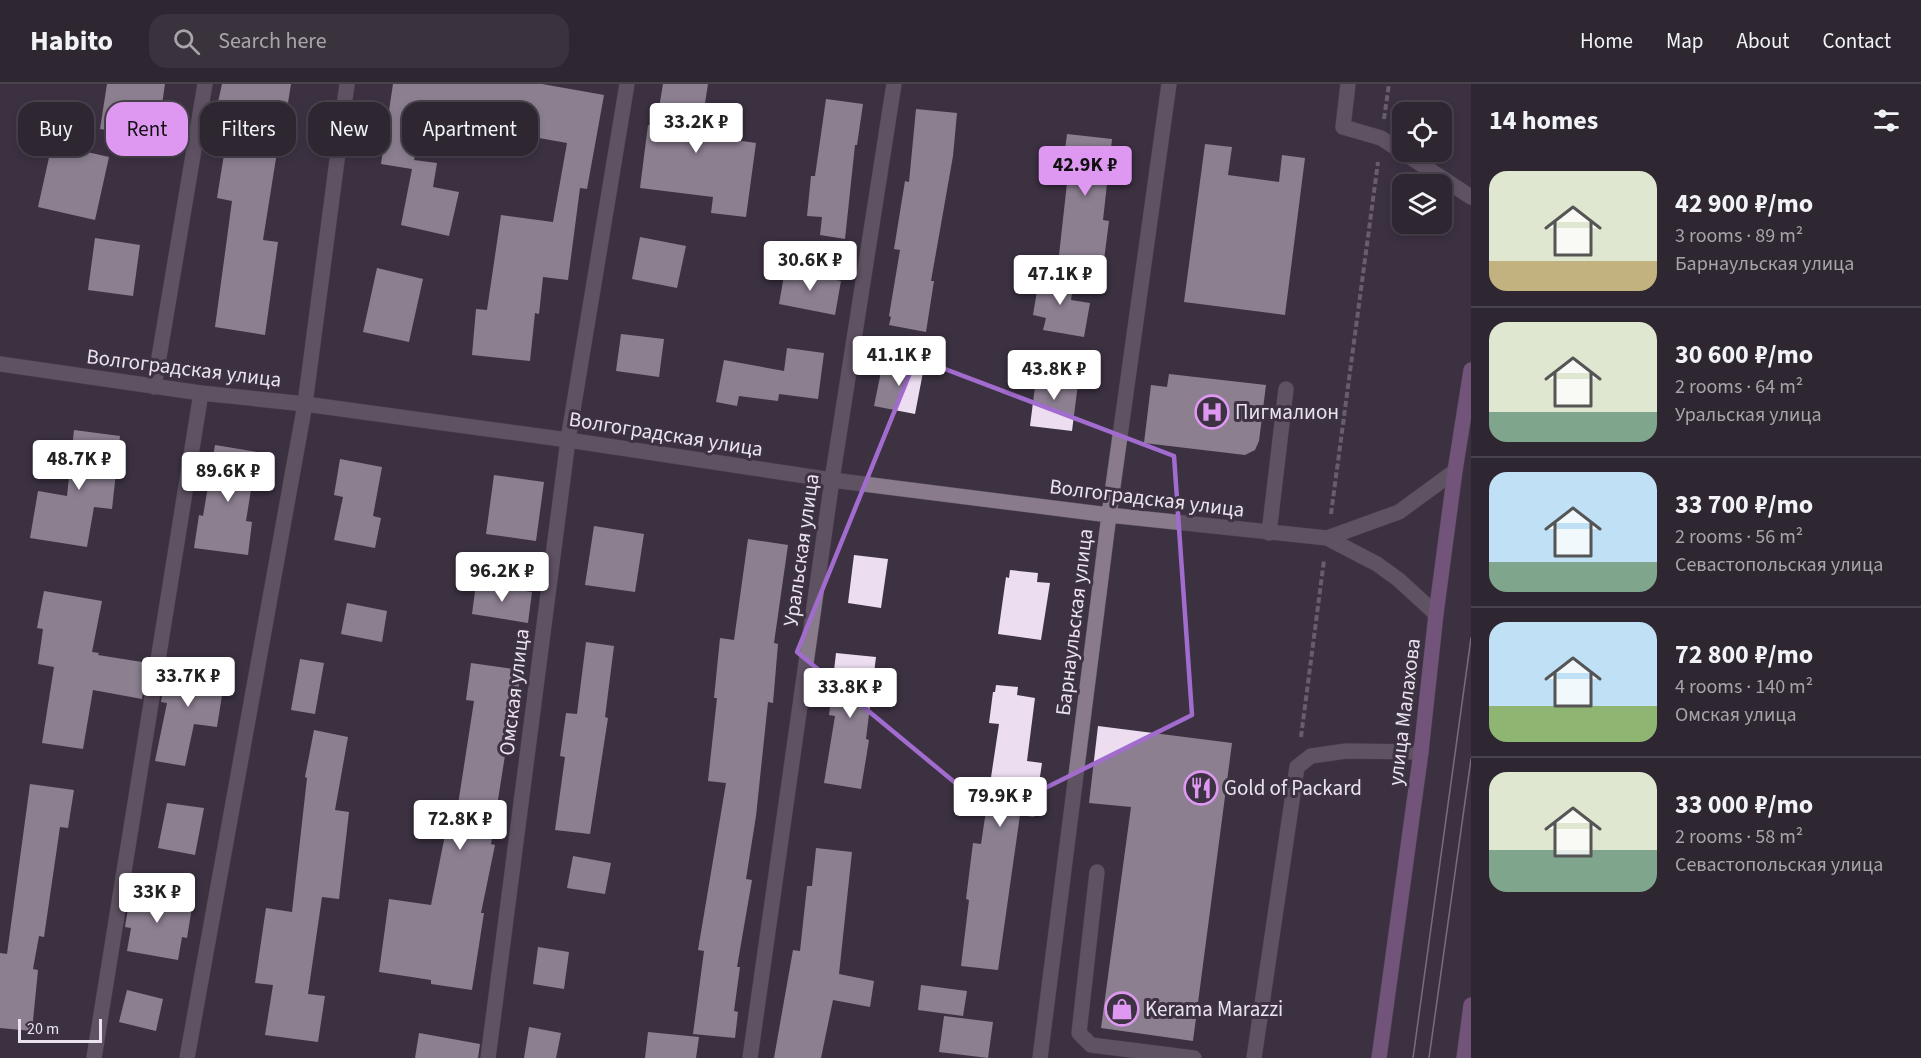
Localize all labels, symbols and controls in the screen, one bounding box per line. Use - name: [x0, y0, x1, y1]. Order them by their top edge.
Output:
- search box: [149, 14, 569, 68]
- text: Habito: [30, 21, 113, 61]
- icon: search: [170, 25, 203, 58]
- text: Search here: [218, 25, 327, 57]
- text: Home: [1580, 26, 1633, 56]
- text: Map: [1666, 26, 1704, 56]
- text: About: [1737, 26, 1789, 56]
- text: Contact: [1822, 26, 1891, 56]
- chip: Buy: [18, 102, 94, 156]
- chip: Rent: [106, 102, 188, 156]
- chip: Filters: [200, 102, 296, 156]
- chip: New: [308, 102, 390, 156]
- chip: Apartment: [402, 102, 538, 156]
- map controls: [1392, 102, 1452, 234]
- button: locate: [1392, 102, 1452, 162]
- text: 14 homes: [1489, 102, 1598, 139]
- pin: 33.2K ₽: [641, 103, 751, 154]
- icon: filters: [1870, 104, 1903, 137]
- text: 33.2K ₽: [664, 108, 728, 136]
- pin: 42.9K ₽: [1030, 146, 1140, 197]
- text: 42.9K ₽: [1053, 151, 1117, 179]
- button: layers: [1392, 174, 1452, 234]
- text: 42 900 ₽/mo: [1675, 185, 1813, 222]
- icon: home: [1537, 195, 1609, 267]
- text: 3 rooms · 89 m²: [1675, 222, 1803, 250]
- pin: 30.6K ₽: [755, 241, 865, 292]
- text: 30.6K ₽: [778, 246, 842, 274]
- text: Барнаульская улица: [1675, 250, 1854, 278]
- pin: 47.1K ₽: [1005, 255, 1115, 306]
- text: 47.1K ₽: [1028, 260, 1092, 288]
- pin: 41.1K ₽: [844, 336, 954, 387]
- text: 30 600 ₽/mo: [1675, 336, 1813, 373]
- street label: Волгоградская улица: [85, 341, 283, 395]
- text: 41.1K ₽: [867, 341, 931, 369]
- icon: home: [1537, 346, 1609, 418]
- pin: 43.8K ₽: [999, 350, 1109, 401]
- text: 43.8K ₽: [1022, 355, 1086, 383]
- text: 2 rooms · 64 m²: [1675, 373, 1803, 401]
- hospital icon: Пигмалион: [1194, 394, 1230, 430]
- place label: Пигмалион: [1235, 397, 1339, 427]
- text: Уральская улица: [1675, 401, 1822, 429]
- street label: Волгоградская улица: [567, 404, 765, 464]
- pin: 48.7K ₽: [24, 440, 134, 491]
- text: 48.7K ₽: [47, 445, 111, 473]
- pin: 89.6K ₽: [173, 452, 283, 503]
- text: 89.6K ₽: [196, 457, 260, 485]
- street label: Волгоградская улица: [1048, 471, 1246, 525]
- street label: Уральская улица: [775, 472, 827, 628]
- text: 33 700 ₽/mo: [1675, 486, 1813, 523]
- icon: home: [1537, 496, 1609, 568]
- text: 2 rooms · 56 m²: [1675, 523, 1803, 551]
- street label: Барнаульская улица: [1048, 527, 1100, 717]
- text: Севастопольская улица: [1675, 551, 1883, 579]
- pin: 96.2K ₽: [447, 552, 557, 603]
- text: 96.2K ₽: [470, 557, 534, 585]
- street label: Омская улица: [491, 627, 537, 757]
- street label: улица Малахова: [1380, 636, 1428, 788]
- text: 72 800 ₽/mo: [1675, 636, 1813, 673]
- icon: home: [1537, 646, 1609, 718]
- pin: 33.7K ₽: [133, 657, 243, 708]
- text: 33.7K ₽: [156, 662, 220, 690]
- pin: 33.8K ₽: [795, 668, 905, 719]
- text: 33.8K ₽: [818, 673, 882, 701]
- text: 4 rooms · 140 m²: [1675, 673, 1813, 701]
- text: Омская улица: [1675, 701, 1797, 729]
- restaurant icon: Gold of Packard: [1183, 770, 1219, 806]
- place label: Gold of Packard: [1224, 773, 1362, 803]
- pin: 79.9K ₽: [945, 777, 1055, 828]
- text: 79.9K ₽: [968, 782, 1032, 810]
- text: 33 000 ₽/mo: [1675, 786, 1813, 823]
- icon: home: [1537, 796, 1609, 868]
- pin: 72.8K ₽: [405, 800, 515, 851]
- text: 72.8K ₽: [428, 805, 492, 833]
- text: 2 rooms · 58 m²: [1675, 823, 1803, 851]
- text: Севастопольская улица: [1675, 851, 1883, 879]
- pin: 33K ₽: [115, 873, 199, 924]
- text: 33K ₽: [133, 878, 181, 906]
- shop icon: Kerama Marazzi: [1104, 991, 1140, 1027]
- place label: Kerama Marazzi: [1145, 994, 1283, 1024]
- scale bar: [18, 1016, 102, 1044]
- text: 20 m: [27, 1018, 59, 1040]

